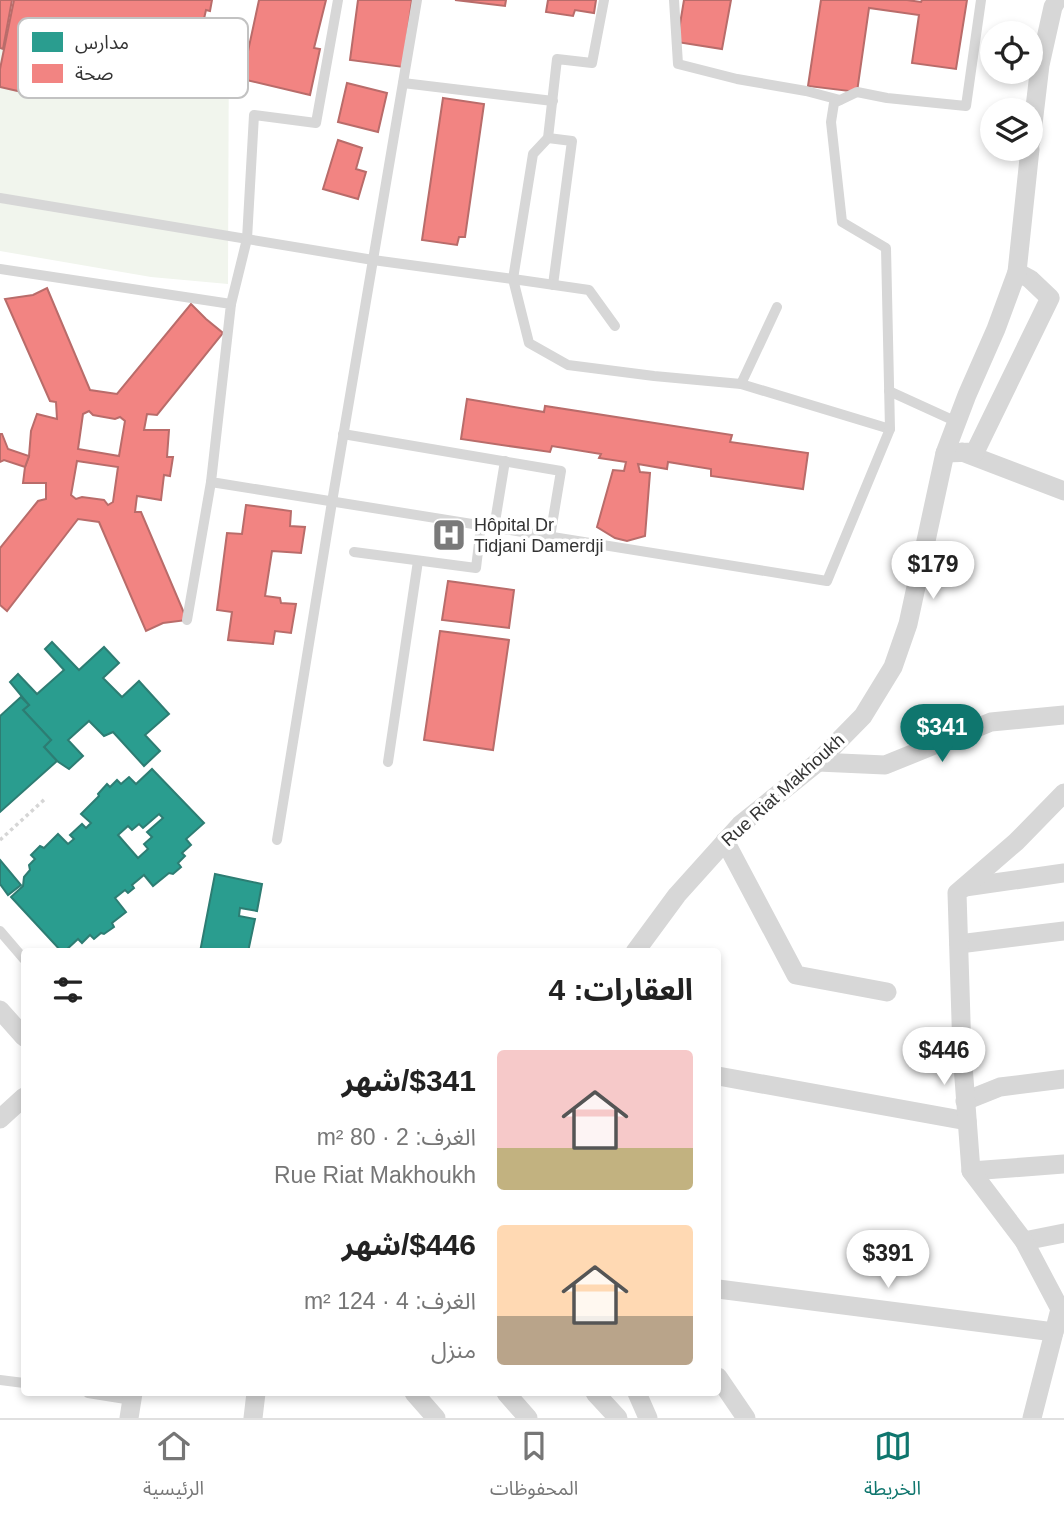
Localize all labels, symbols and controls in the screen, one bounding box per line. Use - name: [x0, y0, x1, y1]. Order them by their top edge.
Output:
- legend: [18, 18, 248, 98]
- map controls: [980, 21, 1043, 161]
- button: locate: [980, 21, 1043, 84]
- text: مدارس: [75, 32, 129, 54]
- text: صحة: [75, 63, 114, 84]
- button: layers: [980, 98, 1043, 161]
- place label: Hôpital Dr Tidjani Damerdji: [474, 515, 603, 556]
- hospital icon: Hôpital Dr Tidjani Damerdji: [430, 516, 468, 554]
- pin: $179: [892, 542, 974, 601]
- text: $179: [907, 551, 959, 577]
- pin: $341: [901, 704, 983, 764]
- text: $341: [916, 714, 968, 740]
- street label: Rue Riat Makhoukh: [718, 730, 848, 850]
- icon: filters: [49, 971, 87, 1009]
- text: العقارات: 4: [548, 973, 693, 1006]
- pin: $446: [903, 1028, 985, 1087]
- text: $446: [918, 1037, 970, 1063]
- text: $341/شهر: [342, 1064, 476, 1097]
- icon: home: [553, 1078, 637, 1162]
- text: الغرف: 2 · 80 m²: [317, 1124, 476, 1150]
- text: Rue Riat Makhoukh: [274, 1162, 476, 1188]
- text: $446/شهر: [342, 1228, 476, 1261]
- pin: $391: [847, 1230, 929, 1290]
- text: $391: [862, 1240, 914, 1266]
- icon: home: [553, 1253, 637, 1337]
- text: الغرف: 4 · 124 m²: [304, 1288, 476, 1314]
- text: منزل: [431, 1337, 476, 1363]
- tab: الرئيسية: [143, 1427, 204, 1509]
- tab: المحفوظات: [490, 1427, 578, 1509]
- tab: الخريطة: [864, 1427, 921, 1509]

